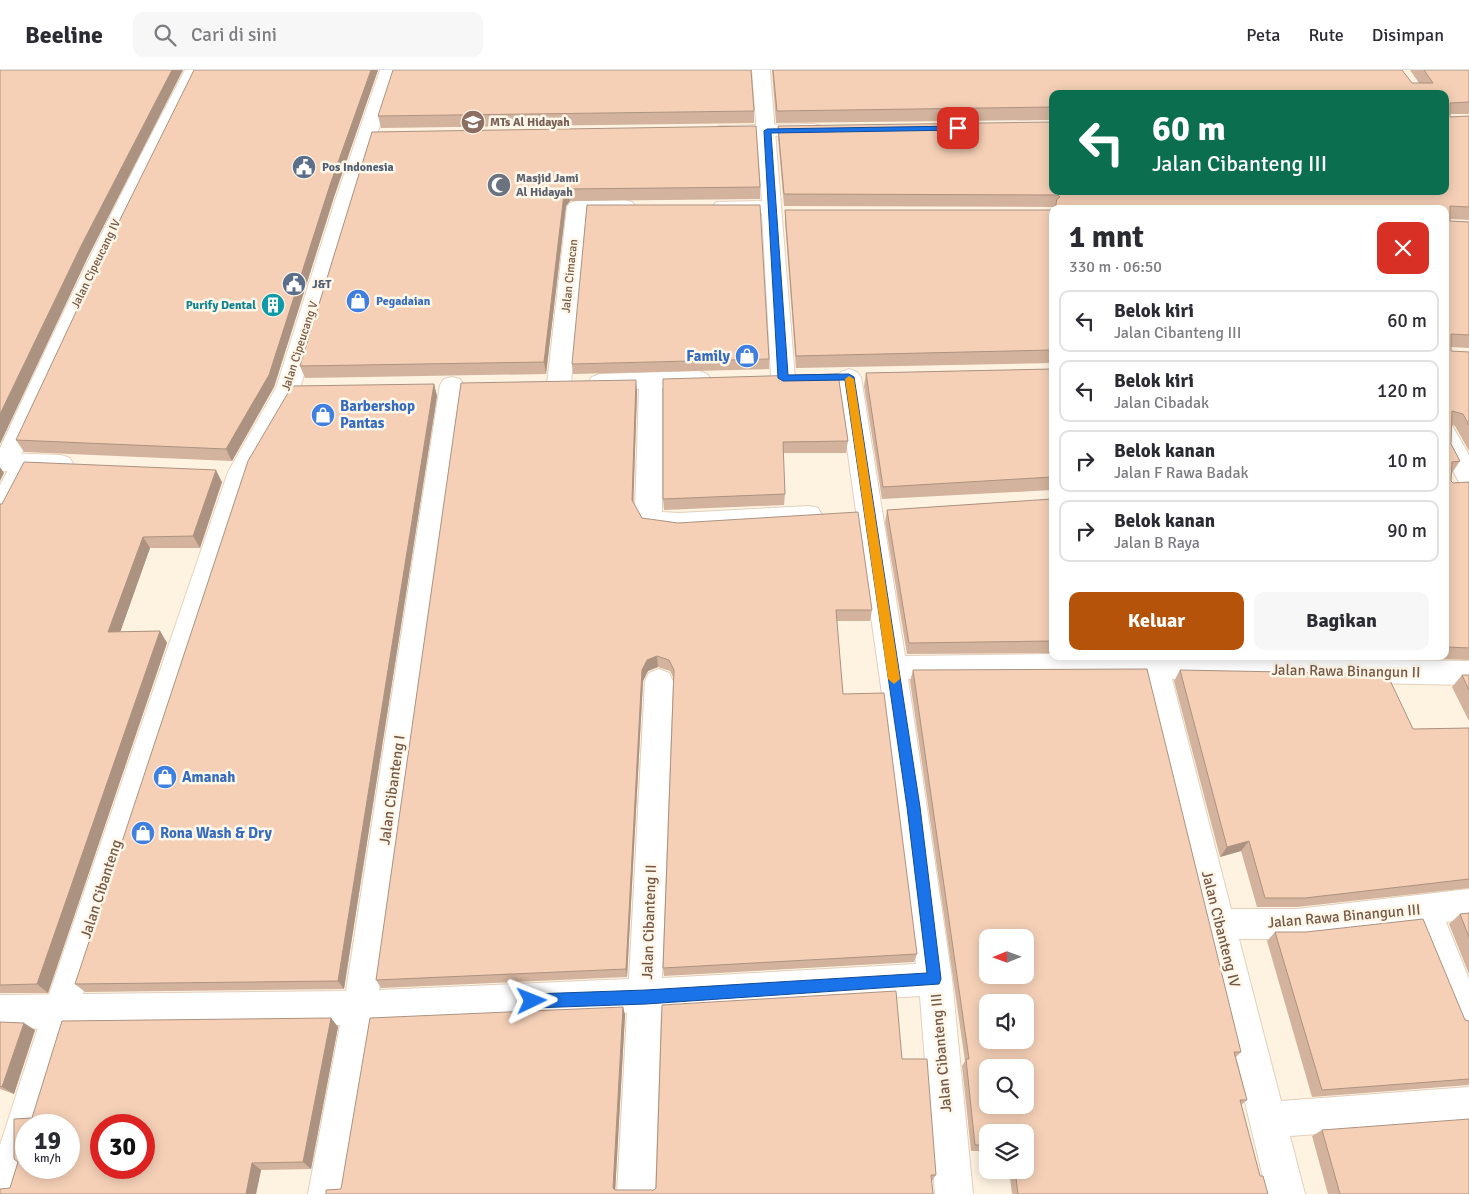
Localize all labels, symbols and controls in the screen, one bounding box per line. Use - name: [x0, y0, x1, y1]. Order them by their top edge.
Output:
- search box: [133, 12, 483, 57]
- text: Beeline: [25, 20, 103, 50]
- icon: search: [151, 21, 179, 49]
- text: Cari di sini: [191, 23, 277, 47]
- text: Peta: [1246, 24, 1280, 46]
- text: Rute: [1308, 24, 1344, 46]
- text: Disimpan: [1372, 24, 1444, 46]
- pin: [937, 107, 979, 149]
- text: 60 m: [1152, 107, 1226, 150]
- school or university icon: MTs Al Hidayah: [460, 109, 486, 135]
- icon: left: [1069, 110, 1134, 175]
- icon: arrive: [944, 114, 972, 142]
- place label: MTs Al Hidayah: [490, 115, 570, 130]
- text: Jalan Cibanteng III: [1152, 150, 1327, 177]
- public building icon: Pos Indonesia: [291, 154, 317, 180]
- place label: Pos Indonesia: [322, 160, 394, 175]
- place label: Masjid Jami Al Hidayah: [516, 171, 579, 200]
- mosque icon: Masjid Jami Al Hidayah: [486, 172, 512, 198]
- street label: Jalan Cipeucang IV: [68, 217, 124, 311]
- text: 1 mnt: [1069, 219, 1144, 256]
- button: close: [1377, 222, 1429, 274]
- street label: Jalan Cimacan: [559, 238, 581, 314]
- text: 330 m · 06:50: [1069, 257, 1162, 277]
- public building icon: J&T: [281, 271, 307, 297]
- place label: J&T: [312, 277, 332, 292]
- shop icon: Pegadaian: [345, 288, 371, 314]
- building icon: Purify Dental: [260, 292, 286, 318]
- place label: Pegadaian: [376, 294, 431, 309]
- place label: Purify Dental: [186, 298, 256, 313]
- street label: Jalan Cipeucang V: [278, 299, 322, 393]
- text: Belok kiri: [1114, 299, 1194, 323]
- icon: left: [1071, 307, 1099, 335]
- text: 60 m: [1387, 309, 1427, 333]
- text: Jalan Cibanteng III: [1114, 323, 1241, 343]
- shop icon: Family: [734, 343, 760, 369]
- place label: Family: [686, 347, 731, 365]
- text: Belok kiri: [1114, 369, 1194, 393]
- icon: left: [1071, 377, 1099, 405]
- text: 120 m: [1377, 379, 1427, 403]
- text: Jalan Cibadak: [1114, 393, 1209, 413]
- place label: Barbershop Pantas: [340, 397, 415, 432]
- shop icon: Barbershop Pantas: [310, 402, 336, 428]
- text: Belok kanan: [1114, 439, 1215, 463]
- icon: right: [1071, 447, 1099, 475]
- text: 10 m: [1387, 449, 1427, 473]
- text: Jalan F Rawa Badak: [1114, 463, 1249, 483]
- text: Belok kanan: [1114, 509, 1215, 533]
- icon: right: [1071, 517, 1099, 545]
- text: 90 m: [1387, 519, 1427, 543]
- text: Jalan B Raya: [1114, 533, 1200, 553]
- button: Keluar: [1069, 592, 1244, 650]
- button: Bagikan: [1254, 592, 1429, 650]
- street label: Jalan Rawa Binangun II: [1271, 661, 1421, 681]
- street label: Jalan Cibanteng I: [375, 734, 409, 846]
- shop icon: Amanah: [152, 764, 178, 790]
- place label: Amanah: [182, 768, 235, 786]
- shop icon: Rona Wash & Dry: [130, 820, 156, 846]
- place label: Rona Wash & Dry: [160, 824, 273, 842]
- street label: Jalan Cibanteng: [77, 837, 125, 941]
- street label: Jalan Cibanteng II: [638, 864, 660, 980]
- street label: Jalan Cibanteng IV: [1198, 869, 1244, 989]
- street label: Jalan Rawa Binangun III: [1267, 900, 1421, 932]
- north arrow: [979, 929, 1034, 984]
- map controls: [979, 929, 1034, 1179]
- position arrow: [505, 974, 557, 1026]
- street label: Jalan Cibanteng III: [927, 993, 955, 1113]
- button: sound: [979, 994, 1034, 1049]
- button: search: [979, 1059, 1034, 1114]
- speed limit sign: 30: [90, 1114, 155, 1179]
- button: layers: [979, 1124, 1034, 1179]
- text: 19: [34, 1125, 61, 1156]
- text: km/h: [34, 1151, 61, 1166]

